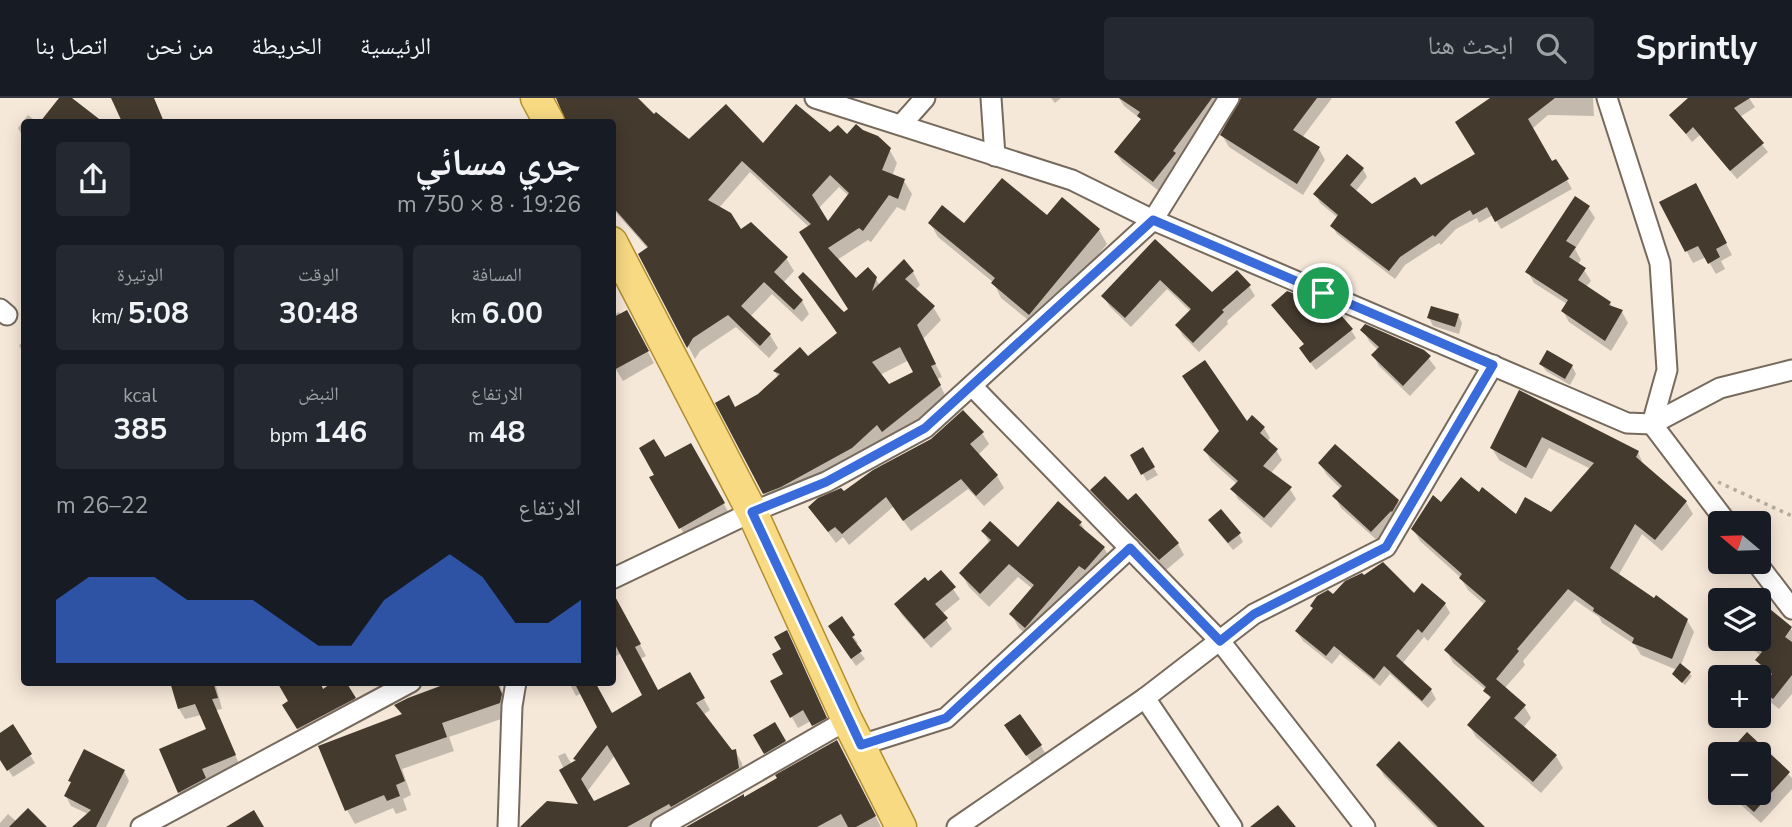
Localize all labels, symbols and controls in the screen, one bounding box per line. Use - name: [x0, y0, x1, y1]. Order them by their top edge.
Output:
- search box: [1104, 17, 1594, 80]
- text: Sprintly: [1636, 26, 1757, 71]
- text: ابحث هنا: [1428, 28, 1514, 63]
- icon: search: [1532, 29, 1570, 67]
- text: اتصل بنا: [35, 30, 108, 62]
- text: من نحن: [146, 30, 213, 62]
- text: الخريطة: [251, 30, 322, 62]
- text: الرئيسية: [360, 30, 431, 62]
- text: جري مسائي: [415, 137, 581, 188]
- button: share: [56, 142, 130, 216]
- text: 19:26 · 8 × 750 m: [397, 189, 581, 220]
- text: الوتيرة: [117, 262, 163, 288]
- text: الوقت: [298, 262, 339, 288]
- text: المسافة: [472, 262, 522, 288]
- pin: [1293, 263, 1353, 323]
- icon: arrive: [1304, 274, 1342, 312]
- text: 5:08: [127, 293, 189, 334]
- text: 30:48: [279, 293, 358, 334]
- text: 6.00: [481, 293, 543, 334]
- text: /km: [91, 304, 127, 330]
- text: km: [451, 304, 481, 330]
- text: النبض: [298, 381, 339, 407]
- text: الارتفاع: [471, 381, 523, 407]
- text: kcal: [123, 383, 157, 409]
- text: 385: [113, 409, 167, 450]
- text: 146: [313, 412, 367, 453]
- text: 48: [489, 412, 525, 453]
- text: bpm: [270, 423, 313, 449]
- text: m: [468, 423, 489, 449]
- text: 22–26 m: [56, 490, 148, 521]
- text: الارتفاع: [518, 492, 581, 523]
- north arrow: [1708, 511, 1771, 574]
- map controls: [1708, 511, 1771, 805]
- button: layers: [1708, 588, 1771, 651]
- button: +: [1708, 665, 1771, 728]
- button: −: [1708, 742, 1771, 805]

